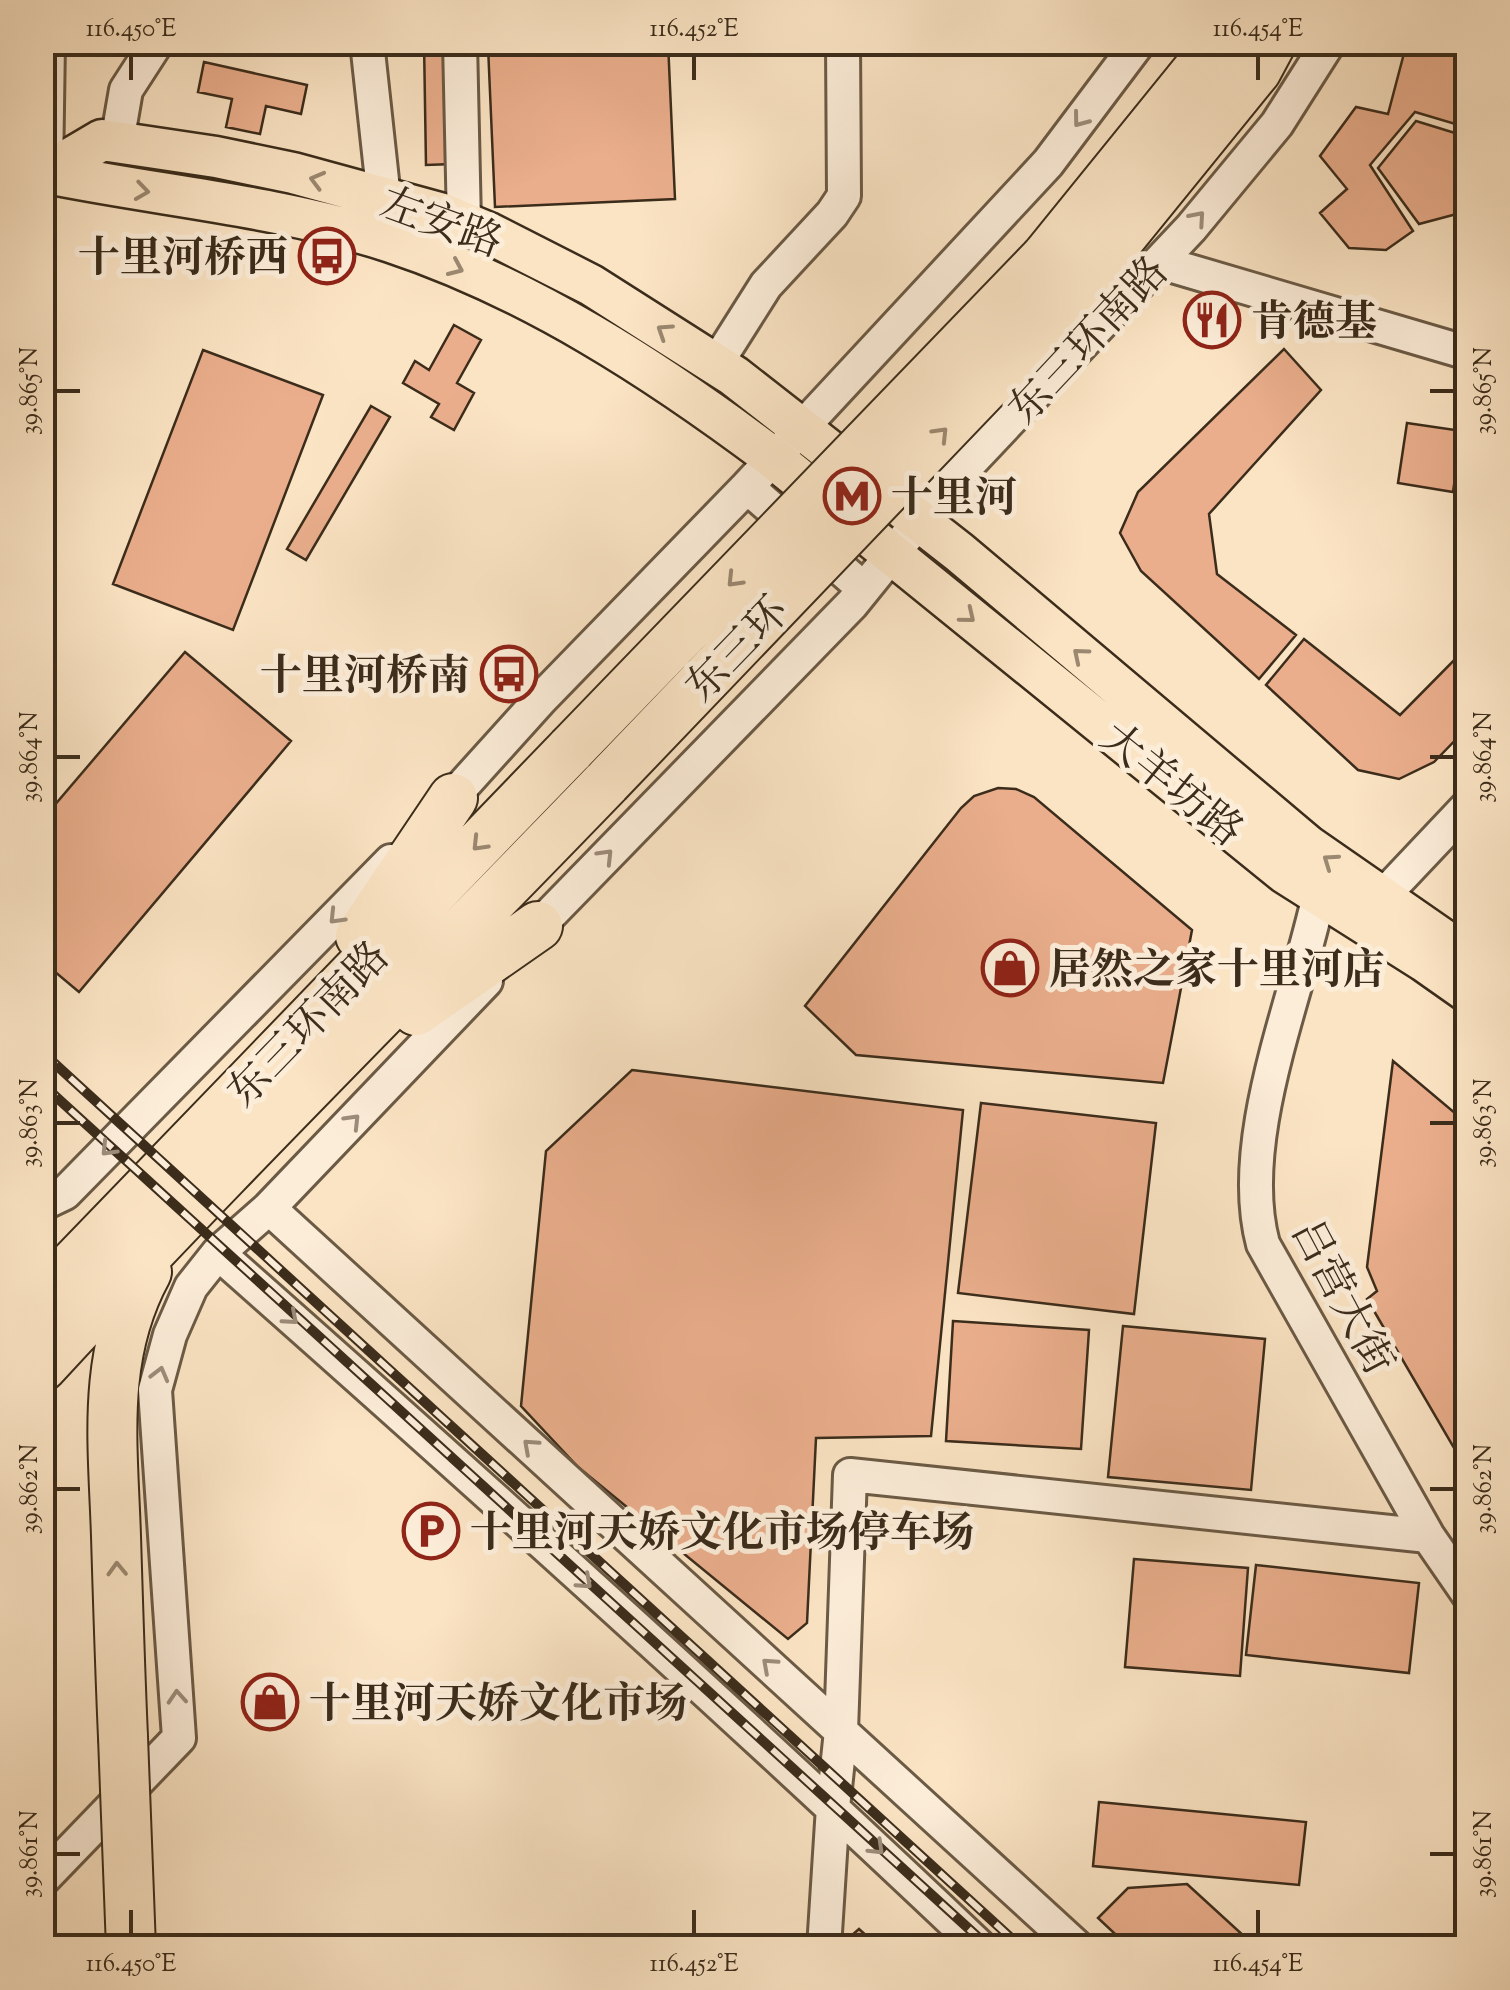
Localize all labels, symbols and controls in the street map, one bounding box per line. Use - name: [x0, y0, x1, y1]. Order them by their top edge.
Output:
- text: 116.450°E: [86, 12, 176, 48]
- text: 116.452°E: [649, 12, 739, 48]
- text: 116.454°E: [1213, 12, 1303, 48]
- one-way arrow: [1075, 109, 1092, 127]
- one-way arrow: [309, 170, 326, 191]
- street label: 左安路: [371, 176, 510, 275]
- one-way arrow: [133, 179, 150, 200]
- one-way arrow: [1187, 212, 1205, 230]
- bus stop icon: 十里河桥西: [297, 226, 357, 286]
- place label: 十里河桥西: [78, 231, 288, 291]
- street label: 东三环南路: [997, 245, 1184, 440]
- one-way arrow: [446, 256, 464, 276]
- restaurant icon: 肯德基: [1182, 290, 1242, 350]
- place label: 肯德基: [1251, 295, 1377, 355]
- one-way arrow: [657, 324, 675, 343]
- text: 39.865°N: [13, 347, 49, 435]
- text: 39.865°N: [1467, 347, 1503, 435]
- one-way arrow: [929, 427, 947, 445]
- metro station icon: 十里河: [822, 466, 882, 526]
- place label: 十里河: [891, 471, 1017, 531]
- one-way arrow: [728, 568, 746, 586]
- street label: 东三环: [674, 585, 805, 718]
- one-way arrow: [956, 604, 974, 622]
- bus stop icon: 十里河桥南: [479, 644, 539, 704]
- one-way arrow: [1073, 648, 1091, 666]
- place label: 十里河桥南: [260, 649, 470, 709]
- text: 39.864°N: [13, 711, 49, 803]
- street label: 大羊坊路: [1086, 711, 1254, 863]
- text: 39.864°N: [1467, 711, 1503, 803]
- one-way arrow: [473, 832, 491, 851]
- one-way arrow: [595, 849, 613, 867]
- one-way arrow: [1323, 855, 1342, 873]
- one-way arrow: [330, 906, 348, 924]
- street label: 东三环南路: [216, 930, 405, 1123]
- shop icon: 居然之家十里河店: [980, 938, 1040, 998]
- place label: 居然之家十里河店: [1049, 943, 1385, 1003]
- text: 39.863°N: [13, 1078, 49, 1168]
- text: 39.863°N: [1467, 1078, 1503, 1168]
- one-way arrow: [341, 1114, 359, 1132]
- one-way arrow: [102, 1138, 120, 1156]
- street label: 吕营大街: [1274, 1210, 1406, 1387]
- one-way arrow: [279, 1306, 298, 1324]
- one-way arrow: [148, 1366, 169, 1383]
- one-way arrow: [523, 1440, 541, 1458]
- text: 39.862°N: [13, 1444, 49, 1534]
- text: 39.862°N: [1467, 1444, 1503, 1534]
- parking icon: 十里河天娇文化市场停车场: [401, 1501, 461, 1561]
- place label: 十里河天娇文化市场停车场: [470, 1506, 974, 1566]
- one-way arrow: [107, 1561, 128, 1577]
- one-way arrow: [573, 1570, 592, 1588]
- one-way arrow: [763, 1659, 781, 1677]
- shop icon: 十里河天娇文化市场: [240, 1672, 300, 1732]
- place label: 十里河天娇文化市场: [309, 1677, 687, 1737]
- one-way arrow: [166, 1689, 188, 1705]
- text: 39.861°N: [13, 1810, 49, 1898]
- text: 39.861°N: [1467, 1810, 1503, 1898]
- one-way arrow: [865, 1836, 883, 1854]
- text: 116.450°E: [86, 1947, 176, 1983]
- text: 116.452°E: [649, 1947, 739, 1983]
- text: 116.454°E: [1213, 1947, 1303, 1983]

